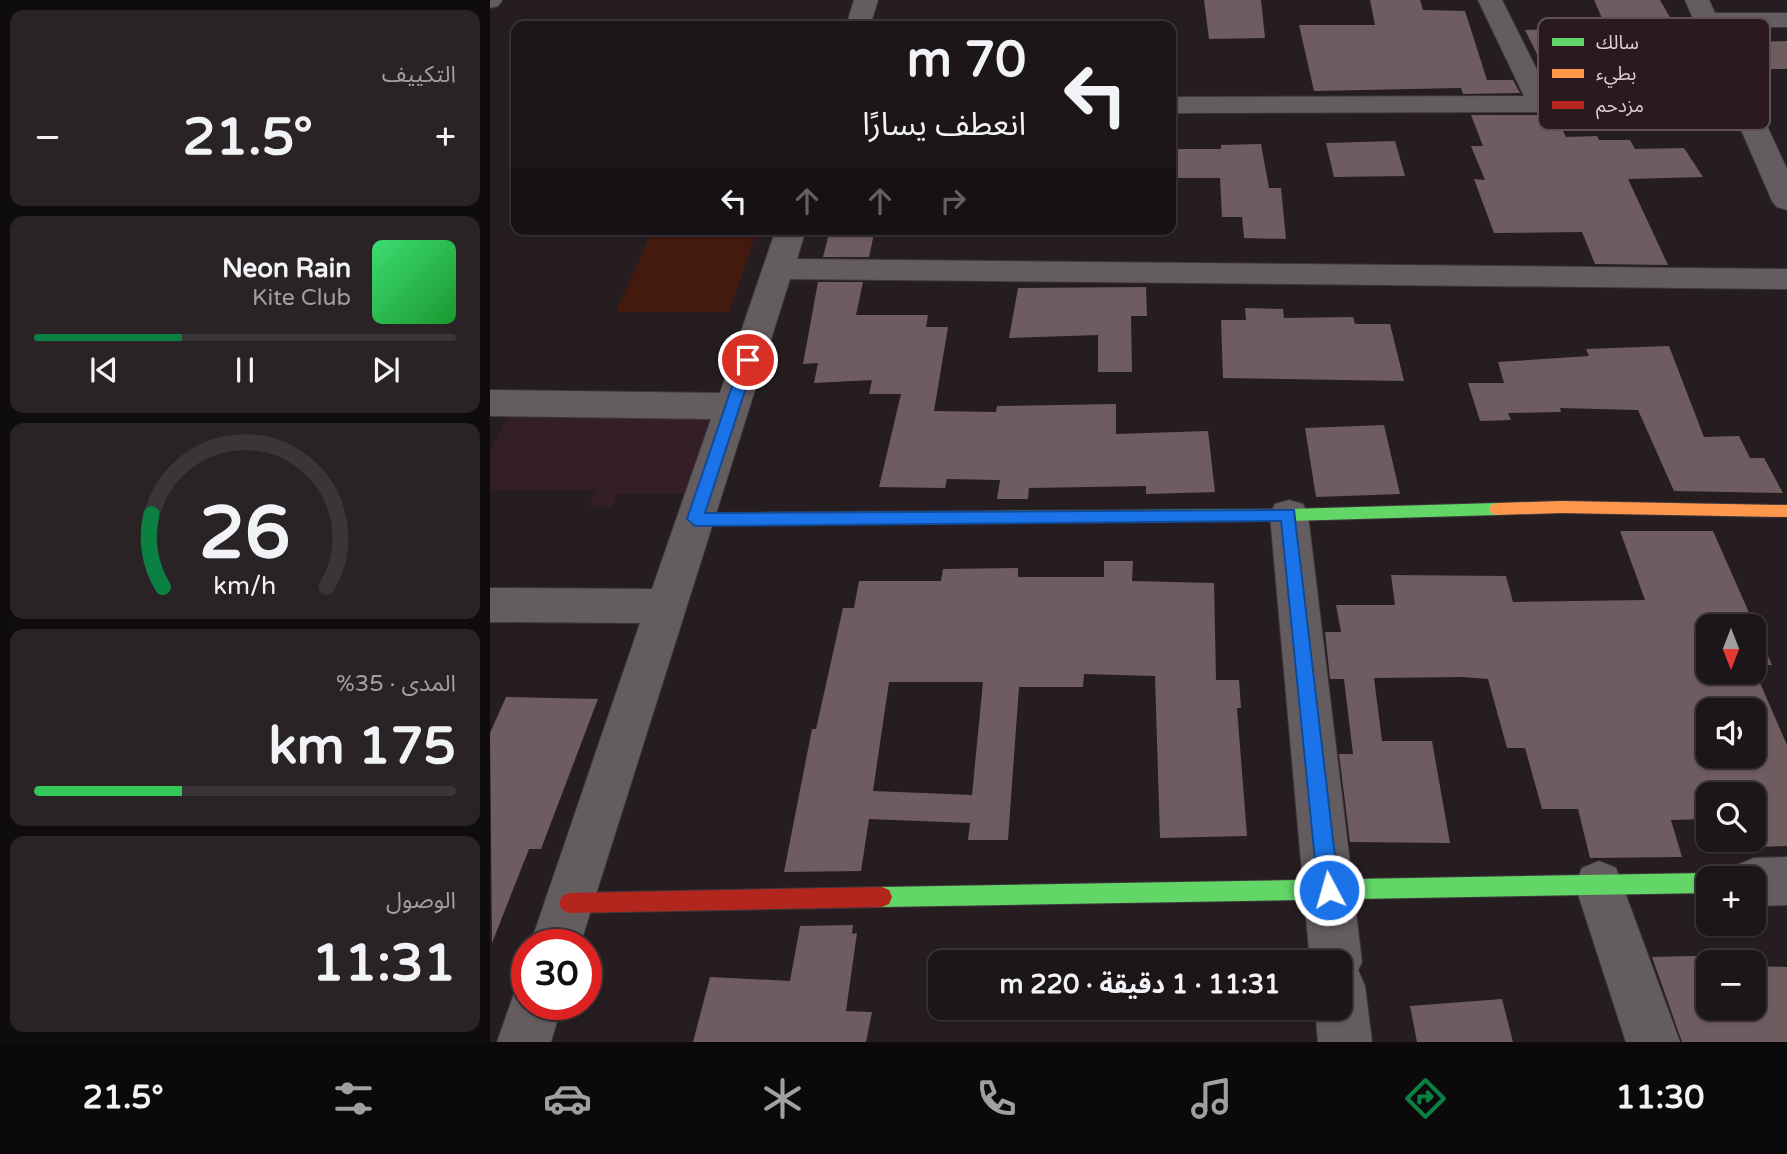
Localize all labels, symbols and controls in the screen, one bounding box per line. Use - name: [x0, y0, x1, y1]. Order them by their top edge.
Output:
- legend: [1538, 18, 1770, 130]
- text: 70 m: [907, 31, 1026, 90]
- text: سالك: [1596, 32, 1639, 54]
- icon: left: [1050, 49, 1141, 140]
- text: التكييف: [382, 61, 456, 89]
- text: بطيء: [1596, 63, 1636, 88]
- text: مزدحم: [1596, 95, 1644, 120]
- text: 21.5°: [183, 106, 313, 169]
- text: انعطف يسارًا: [862, 106, 1026, 144]
- text: −: [34, 115, 61, 161]
- text: +: [435, 115, 456, 161]
- icon: left: [715, 182, 753, 220]
- icon: ahead: [788, 182, 826, 220]
- icon: ahead: [861, 182, 899, 220]
- icon: right: [934, 182, 972, 220]
- text: Neon Rain: [222, 253, 351, 284]
- text: Kite Club: [252, 284, 351, 312]
- pin: [718, 330, 778, 390]
- icon: arrive: [729, 341, 767, 379]
- icon: previous: [85, 351, 123, 389]
- icon: pause: [226, 351, 264, 389]
- icon: next: [367, 351, 405, 389]
- text: 26: [199, 490, 291, 578]
- text: km/h: [214, 571, 276, 601]
- north arrow: [1696, 614, 1766, 684]
- map controls: [1696, 614, 1766, 1020]
- text: المدى · 35%: [336, 670, 456, 698]
- button: sound: [1696, 698, 1766, 768]
- text: 175 km: [268, 715, 456, 778]
- button: search: [1696, 782, 1766, 852]
- position arrow: [1292, 853, 1366, 927]
- button: +: [1696, 866, 1766, 936]
- text: الوصول: [386, 887, 456, 915]
- speed limit sign: 30: [511, 929, 602, 1020]
- text: 11:31: [312, 932, 456, 995]
- button: −: [1696, 950, 1766, 1020]
- text: 11:31 · 1 دقيقة · 220 m: [1000, 969, 1280, 1000]
- icon: filters: [329, 1074, 378, 1123]
- icon: car: [543, 1074, 592, 1123]
- icon: climate: [758, 1074, 807, 1123]
- icon: phone: [972, 1074, 1021, 1123]
- icon: music: [1187, 1074, 1236, 1123]
- icon: directions: [1401, 1074, 1450, 1123]
- text: 21.5°: [83, 1079, 164, 1117]
- text: 11:30: [1616, 1079, 1704, 1117]

